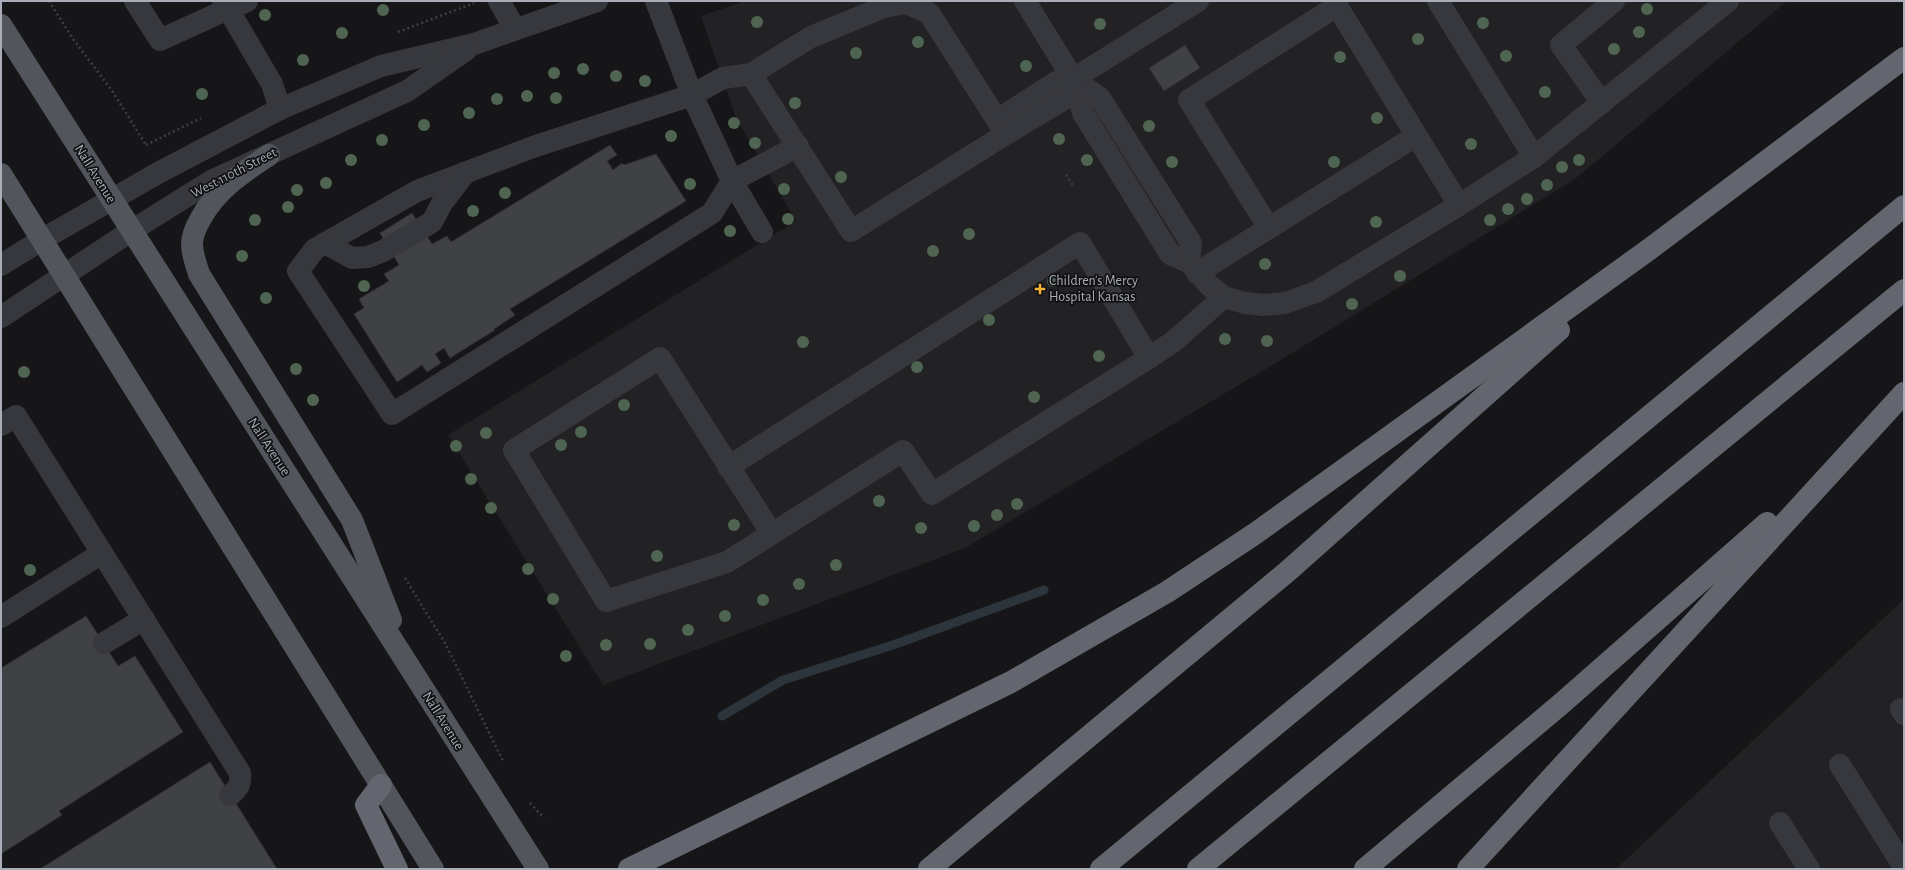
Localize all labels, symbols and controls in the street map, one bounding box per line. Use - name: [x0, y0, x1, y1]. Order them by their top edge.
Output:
- street label: Nall Avenue: [72, 142, 118, 206]
- street label: West 110th Street: [189, 145, 280, 201]
- place label: Children's Mercy Hospital Kansas: [1049, 274, 1138, 304]
- marker: Children's Mercy Hospital Kansas: [1034, 283, 1046, 295]
- street label: Nall Avenue: [245, 416, 293, 478]
- street label: Nall Avenue: [420, 689, 466, 753]

